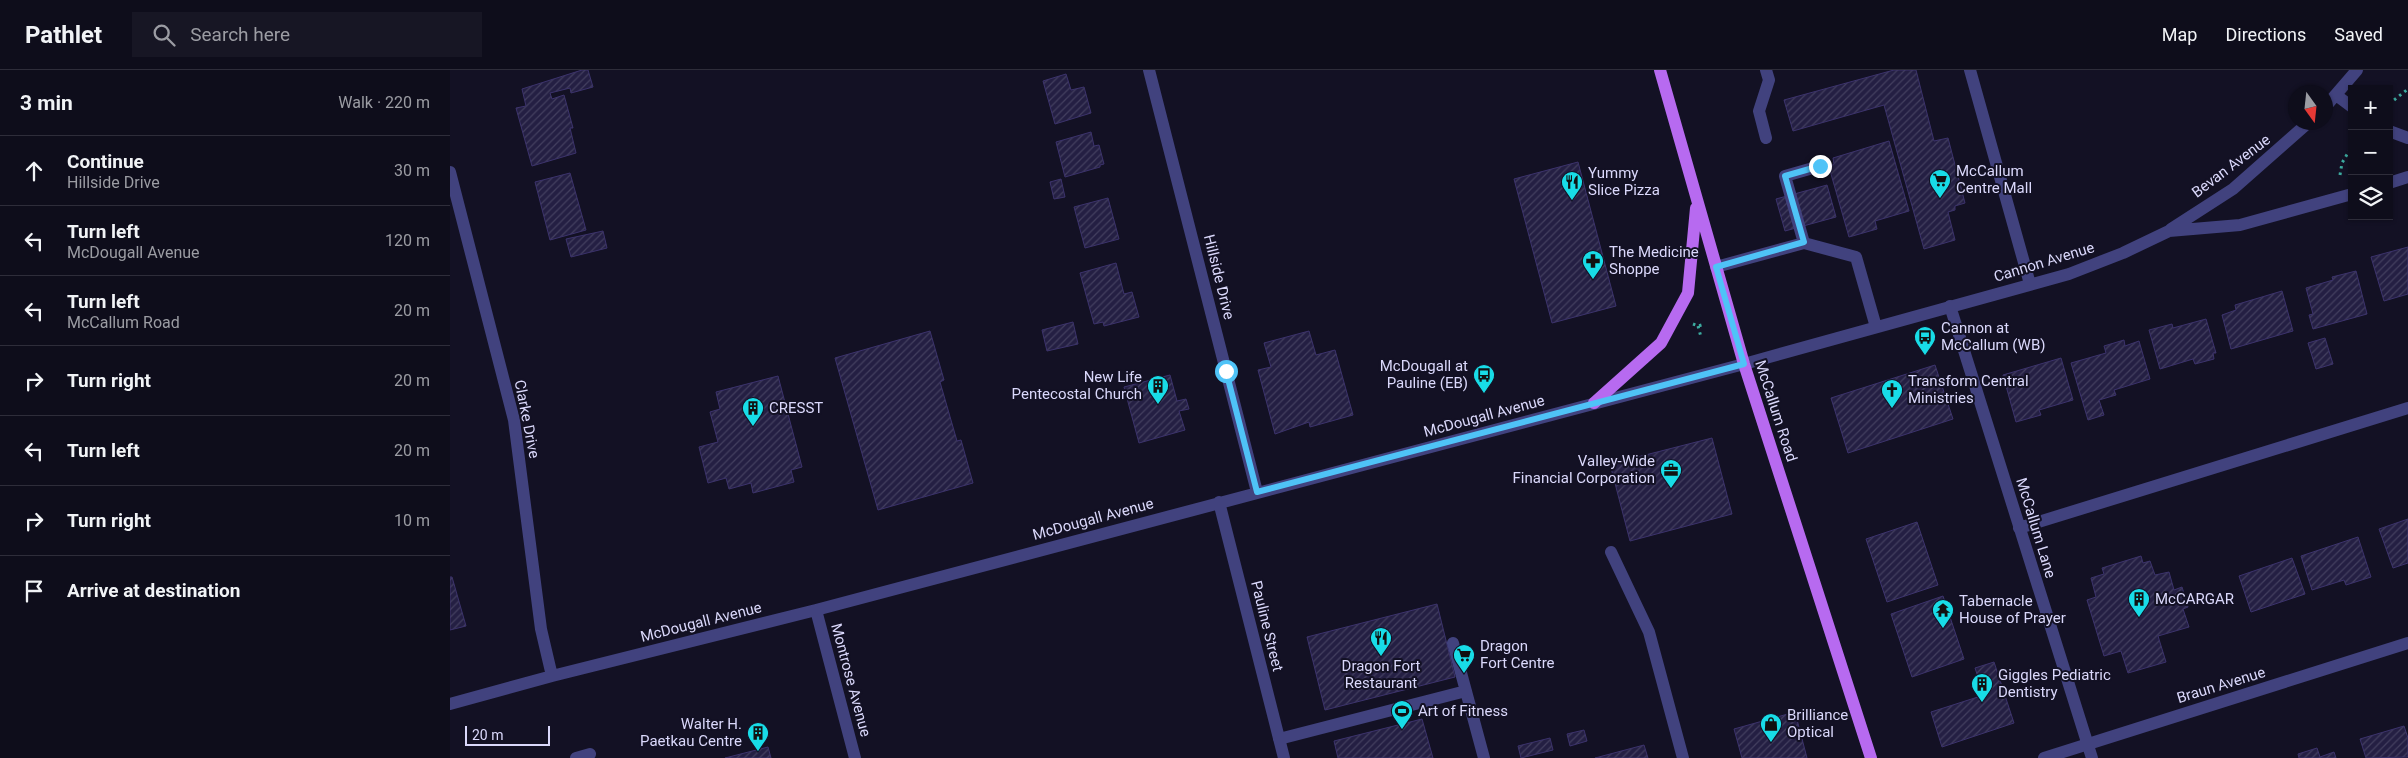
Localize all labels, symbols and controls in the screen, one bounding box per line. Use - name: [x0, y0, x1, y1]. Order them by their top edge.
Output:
- search box: [132, 12, 482, 57]
- text: Pathlet: [25, 21, 102, 49]
- icon: search: [150, 21, 178, 49]
- text: Search here: [190, 23, 290, 46]
- text: Map: [2162, 24, 2197, 45]
- text: Directions: [2225, 24, 2306, 45]
- text: Saved: [2334, 24, 2383, 45]
- north arrow: [2288, 85, 2333, 130]
- map controls: [2348, 85, 2393, 220]
- button: +: [2348, 85, 2393, 130]
- text: 3 min: [20, 91, 73, 115]
- text: Walk · 220 m: [338, 93, 430, 112]
- button: −: [2348, 130, 2393, 175]
- street label: Bevan Avenue: [2188, 131, 2274, 201]
- text: Continue: [67, 150, 144, 173]
- route end: [1809, 155, 1832, 178]
- icon: ahead: [20, 157, 48, 185]
- text: 30 m: [394, 161, 430, 180]
- place label: McCallum Centre Mall: [1956, 162, 2032, 197]
- place label: Yummy Slice Pizza: [1588, 164, 1660, 199]
- supermarket icon: McCallum Centre Mall: [1928, 168, 1952, 199]
- restaurant icon: Yummy Slice Pizza: [1560, 170, 1584, 201]
- text: Hillside Drive: [67, 173, 160, 192]
- button: layers: [2348, 175, 2393, 220]
- text: Turn left: [67, 220, 140, 243]
- icon: left: [20, 227, 48, 255]
- text: 120 m: [385, 231, 430, 250]
- street label: Hillside Drive: [1200, 233, 1238, 321]
- street label: Cannon Avenue: [1992, 238, 2096, 286]
- text: McDougall Avenue: [67, 243, 200, 262]
- place label: The Medicine Shoppe: [1609, 243, 1699, 278]
- pharmacy icon: The Medicine Shoppe: [1581, 249, 1605, 280]
- text: Turn left: [67, 290, 140, 313]
- icon: left: [20, 297, 48, 325]
- text: 20 m: [394, 301, 430, 320]
- text: McCallum Road: [67, 313, 180, 332]
- place label: Cannon at McCallum (WB): [1941, 319, 2045, 354]
- bus stop icon: Cannon at McCallum (WB): [1913, 325, 1937, 356]
- place label: McDougall at Pauline (EB): [1380, 357, 1468, 392]
- street label: McCallum Road: [1751, 358, 1801, 464]
- route start: [1215, 360, 1238, 383]
- bus stop icon: McDougall at Pauline (EB): [1472, 363, 1496, 394]
- icon: right: [20, 367, 48, 395]
- place label: New Life Pentecostal Church: [1012, 368, 1142, 403]
- text: Turn right: [67, 369, 151, 392]
- text: 20 m: [394, 371, 430, 390]
- place label: Transform Central Ministries: [1908, 372, 2029, 407]
- building icon: New Life Pentecostal Church: [1146, 374, 1170, 405]
- street label: Clarke Drive: [511, 378, 543, 460]
- church icon: Transform Central Ministries: [1880, 378, 1904, 409]
- street label: McDougall Avenue: [1422, 391, 1546, 441]
- building icon: CRESST: [741, 396, 765, 427]
- place label: CRESST: [769, 399, 823, 417]
- icon: left: [20, 437, 48, 465]
- text: Turn left: [67, 439, 140, 462]
- text: 20 m: [394, 441, 430, 460]
- place label: Valley-Wide Financial Corporation: [1513, 452, 1655, 487]
- office icon: Valley-Wide Financial Corporation: [1659, 458, 1683, 489]
- street label: McCallum Lane: [2012, 476, 2060, 580]
- street label: McDougall Avenue: [1031, 494, 1155, 544]
- icon: right: [20, 507, 48, 535]
- text: Turn right: [67, 509, 151, 532]
- text: 10 m: [394, 511, 430, 530]
- icon: arrive: [20, 577, 48, 605]
- text: Arrive at destination: [67, 579, 240, 602]
- street label: Pauline Street: [1247, 579, 1287, 673]
- building icon: McCARGAR: [2127, 587, 2151, 618]
- place label: McCARGAR: [2155, 590, 2234, 608]
- place label: Tabernacle House of Prayer: [1959, 592, 2066, 627]
- street label: McDougall Avenue: [639, 598, 764, 646]
- temple icon: Tabernacle House of Prayer: [1931, 598, 1955, 629]
- street label: Montrose Avenue: [827, 621, 875, 739]
- restaurant icon: Dragon Fort Restaurant: [1369, 626, 1393, 657]
- place label: Dragon Fort Centre: [1480, 637, 1555, 672]
- supermarket icon: Dragon Fort Centre: [1452, 643, 1476, 674]
- place label: Dragon Fort Restaurant: [1342, 657, 1421, 692]
- street label: Braun Avenue: [2175, 663, 2267, 707]
- place label: Giggles Pediatric Dentistry: [1998, 666, 2111, 701]
- building icon: Giggles Pediatric Dentistry: [1970, 672, 1994, 703]
- sports icon: Art of Fitness: [1390, 699, 1414, 730]
- place label: Art of Fitness: [1418, 702, 1508, 720]
- place label: Brilliance Optical: [1787, 706, 1848, 741]
- shop icon: Brilliance Optical: [1759, 712, 1783, 743]
- place label: Walter H. Paetkau Centre: [640, 715, 742, 750]
- building icon: Walter H. Paetkau Centre: [746, 721, 770, 752]
- scale bar: [465, 723, 550, 746]
- text: 20 m: [472, 727, 504, 743]

